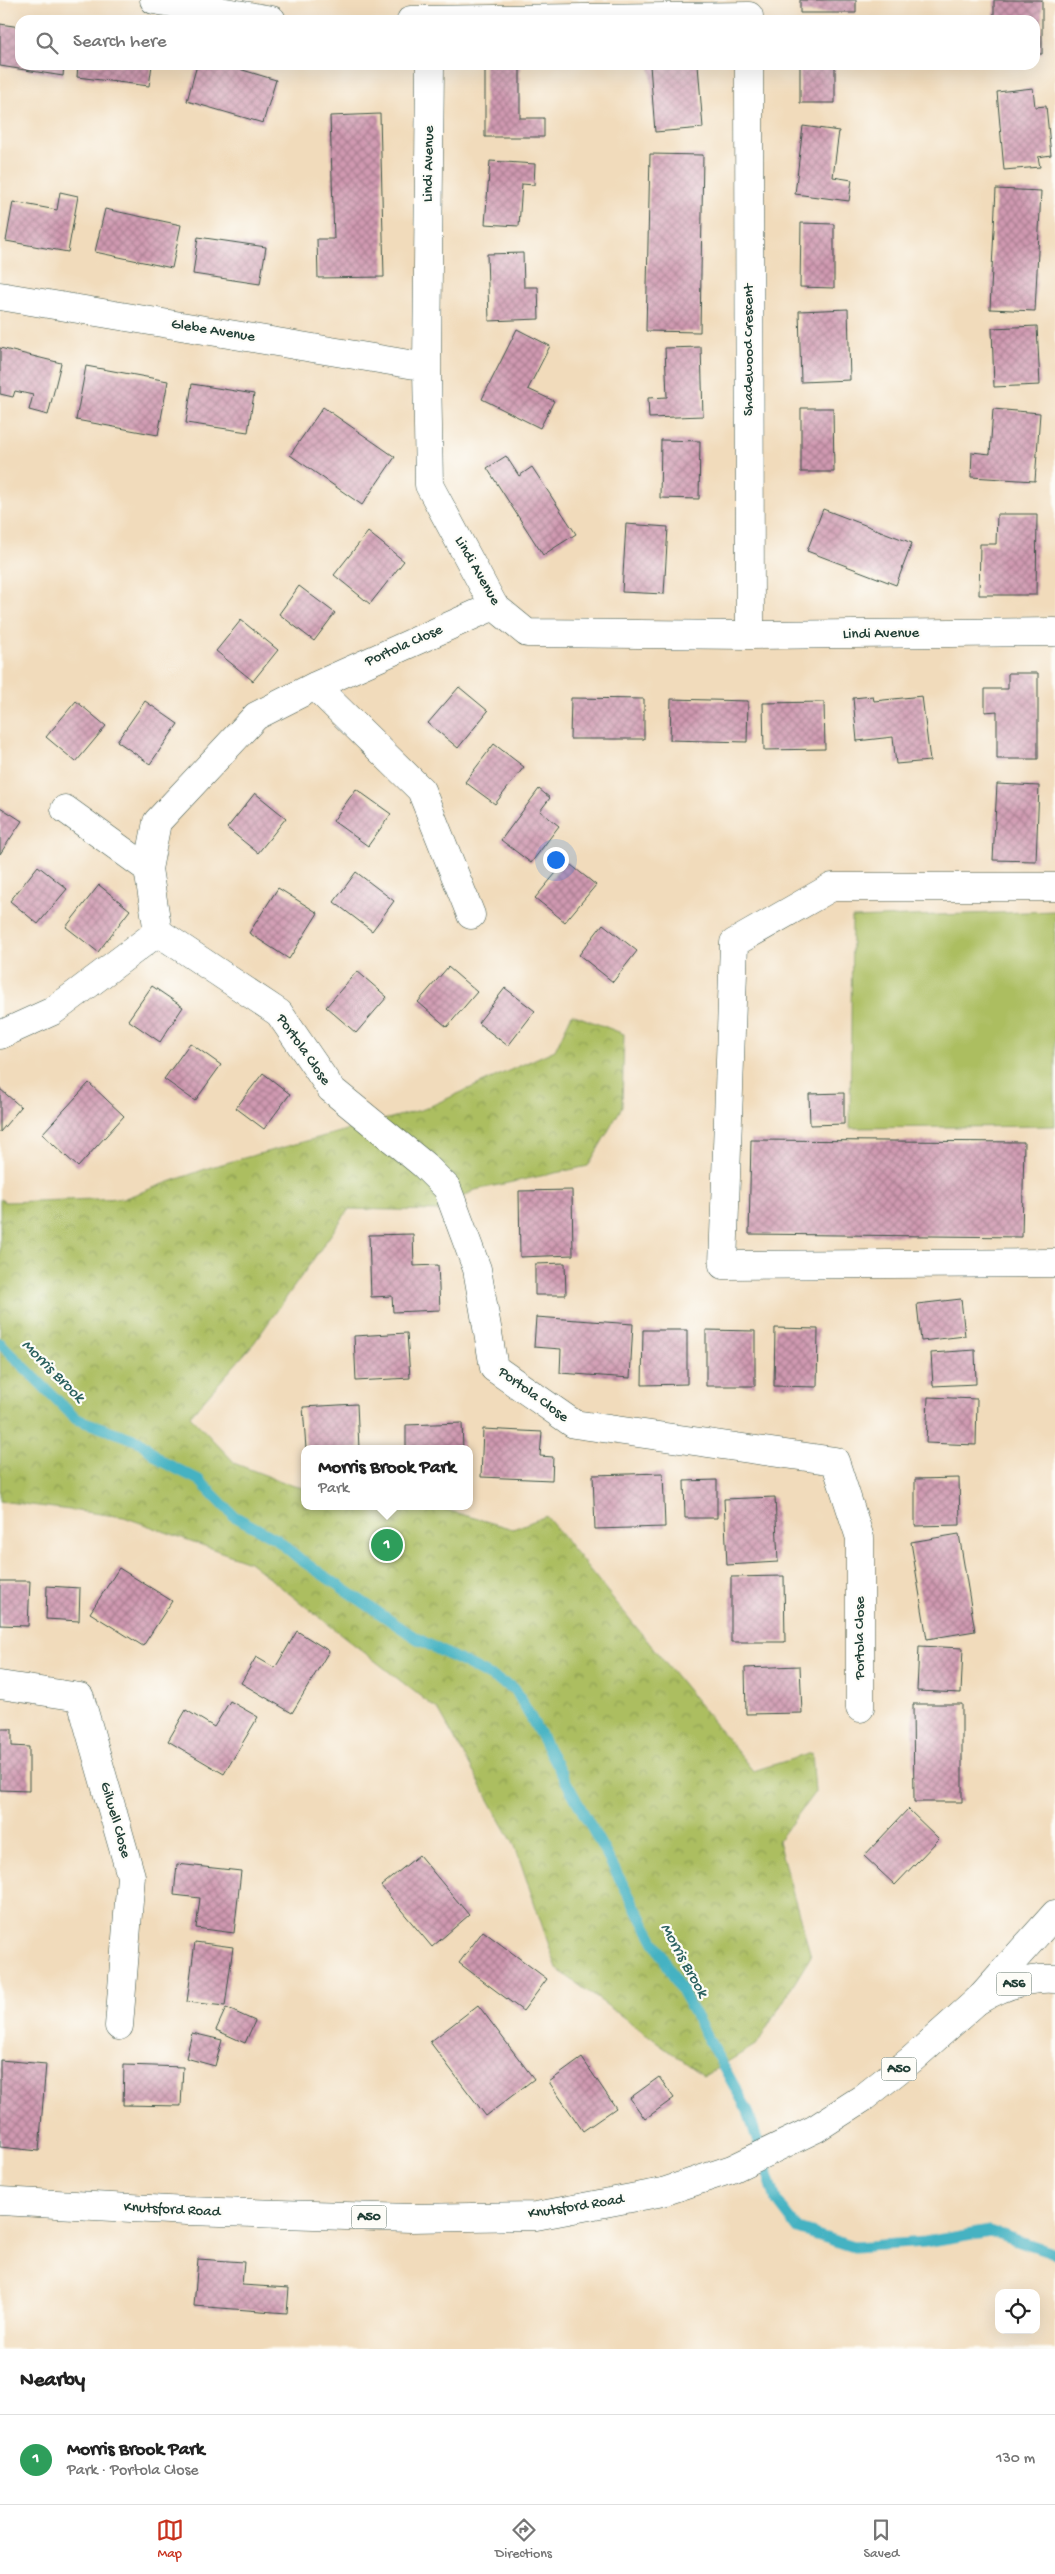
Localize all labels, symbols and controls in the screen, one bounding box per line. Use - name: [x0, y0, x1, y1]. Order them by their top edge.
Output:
- search box: [15, 15, 1040, 70]
- icon: search: [33, 29, 61, 57]
- text: Search here: [73, 31, 167, 54]
- street label: Lindi Avenue: [419, 125, 439, 202]
- street label: Shadewood Crescent: [740, 282, 758, 416]
- street label: Glebe Avenue: [170, 315, 257, 347]
- street label: Lindi Avenue: [450, 533, 504, 609]
- street label: Portola Close: [362, 621, 446, 671]
- street label: Lindi Avenue: [843, 624, 920, 644]
- your location: [543, 847, 569, 873]
- street label: Portola Close: [271, 1010, 334, 1089]
- water label: Morris Brook: [16, 1336, 89, 1409]
- street label: Portola Close: [493, 1363, 572, 1427]
- popup: [301, 1445, 473, 1510]
- text: Morris Brook Park: [318, 1457, 456, 1480]
- text: Park: [318, 1480, 349, 1499]
- pin: 1: [371, 1526, 403, 1564]
- street label: Portola Close: [851, 1596, 869, 1680]
- street label: Gilwell Close: [96, 1780, 134, 1860]
- water label: Morris Brook: [655, 1921, 712, 2003]
- road number: A56: [996, 1972, 1032, 1996]
- road number: A50: [882, 2058, 916, 2080]
- street label: Knutsford Road: [527, 2190, 626, 2223]
- street label: Knutsford Road: [123, 2198, 222, 2222]
- road number: A50: [352, 2206, 386, 2228]
- map controls: [995, 2289, 1040, 2334]
- button: locate: [995, 2289, 1040, 2334]
- text: Nearby: [20, 2369, 85, 2394]
- text: Morris Brook Park: [67, 2439, 204, 2462]
- text: 1: [33, 2450, 39, 2469]
- text: 130 m: [996, 2450, 1035, 2469]
- text: Park · Portola Close: [67, 2462, 199, 2481]
- tab: Map: [156, 2516, 184, 2563]
- tab: Directions: [495, 2516, 552, 2563]
- tab: Saved: [863, 2516, 899, 2563]

